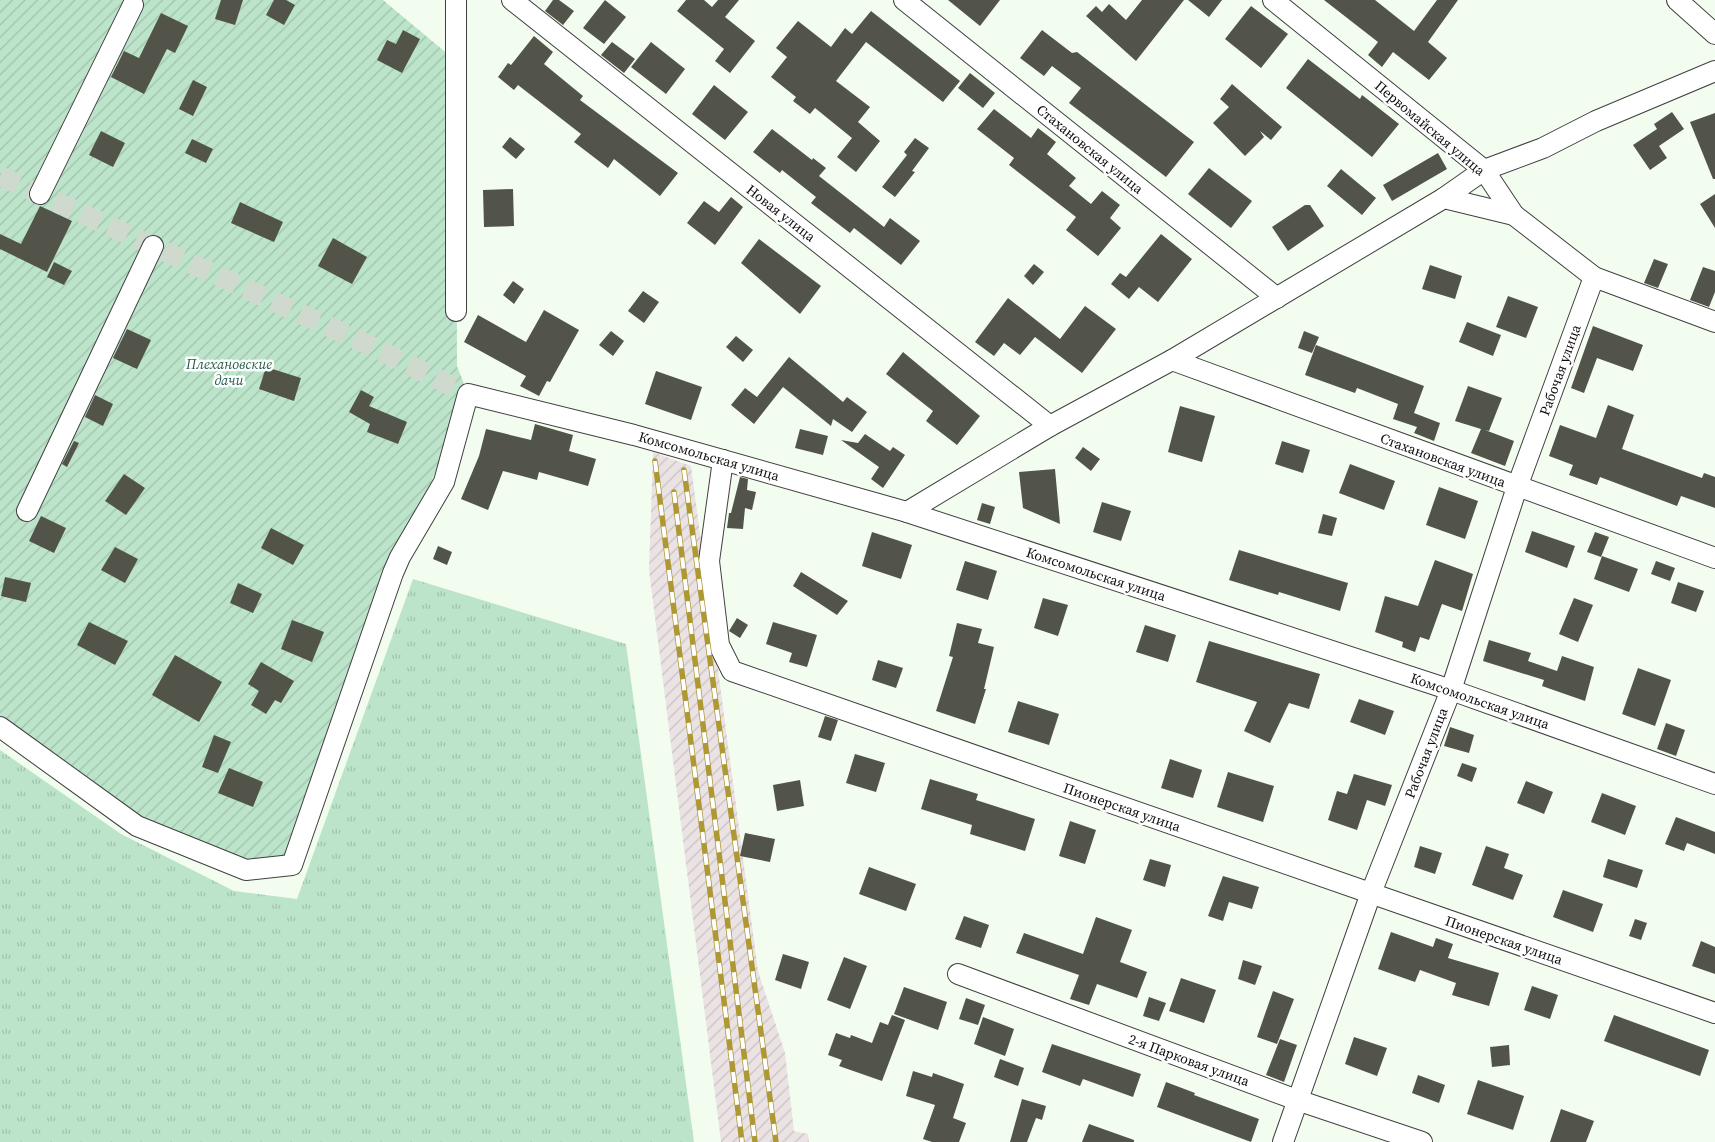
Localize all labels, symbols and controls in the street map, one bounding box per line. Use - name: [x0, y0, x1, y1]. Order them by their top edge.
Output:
- street label: Первомайская улица: [1370, 76, 1490, 181]
- street label: Стахановская улица: [1032, 100, 1148, 199]
- street label: Новая улица: [742, 180, 821, 247]
- street label: Рабочая улица: [1534, 321, 1586, 418]
- park label: Плехановские дачи: [185, 354, 272, 390]
- street label: Комсомольская улица: [636, 426, 783, 486]
- street label: Стахановская улица: [1377, 428, 1509, 492]
- street label: Комсомольская улица: [1024, 542, 1169, 606]
- street label: Комсомольская улица: [1408, 668, 1553, 734]
- street label: Рабочая улица: [1400, 704, 1453, 801]
- street label: Пионерская улица: [1061, 778, 1184, 837]
- street label: Пионерская улица: [1443, 911, 1566, 970]
- street label: 2-я Парковая улица: [1126, 1029, 1253, 1091]

